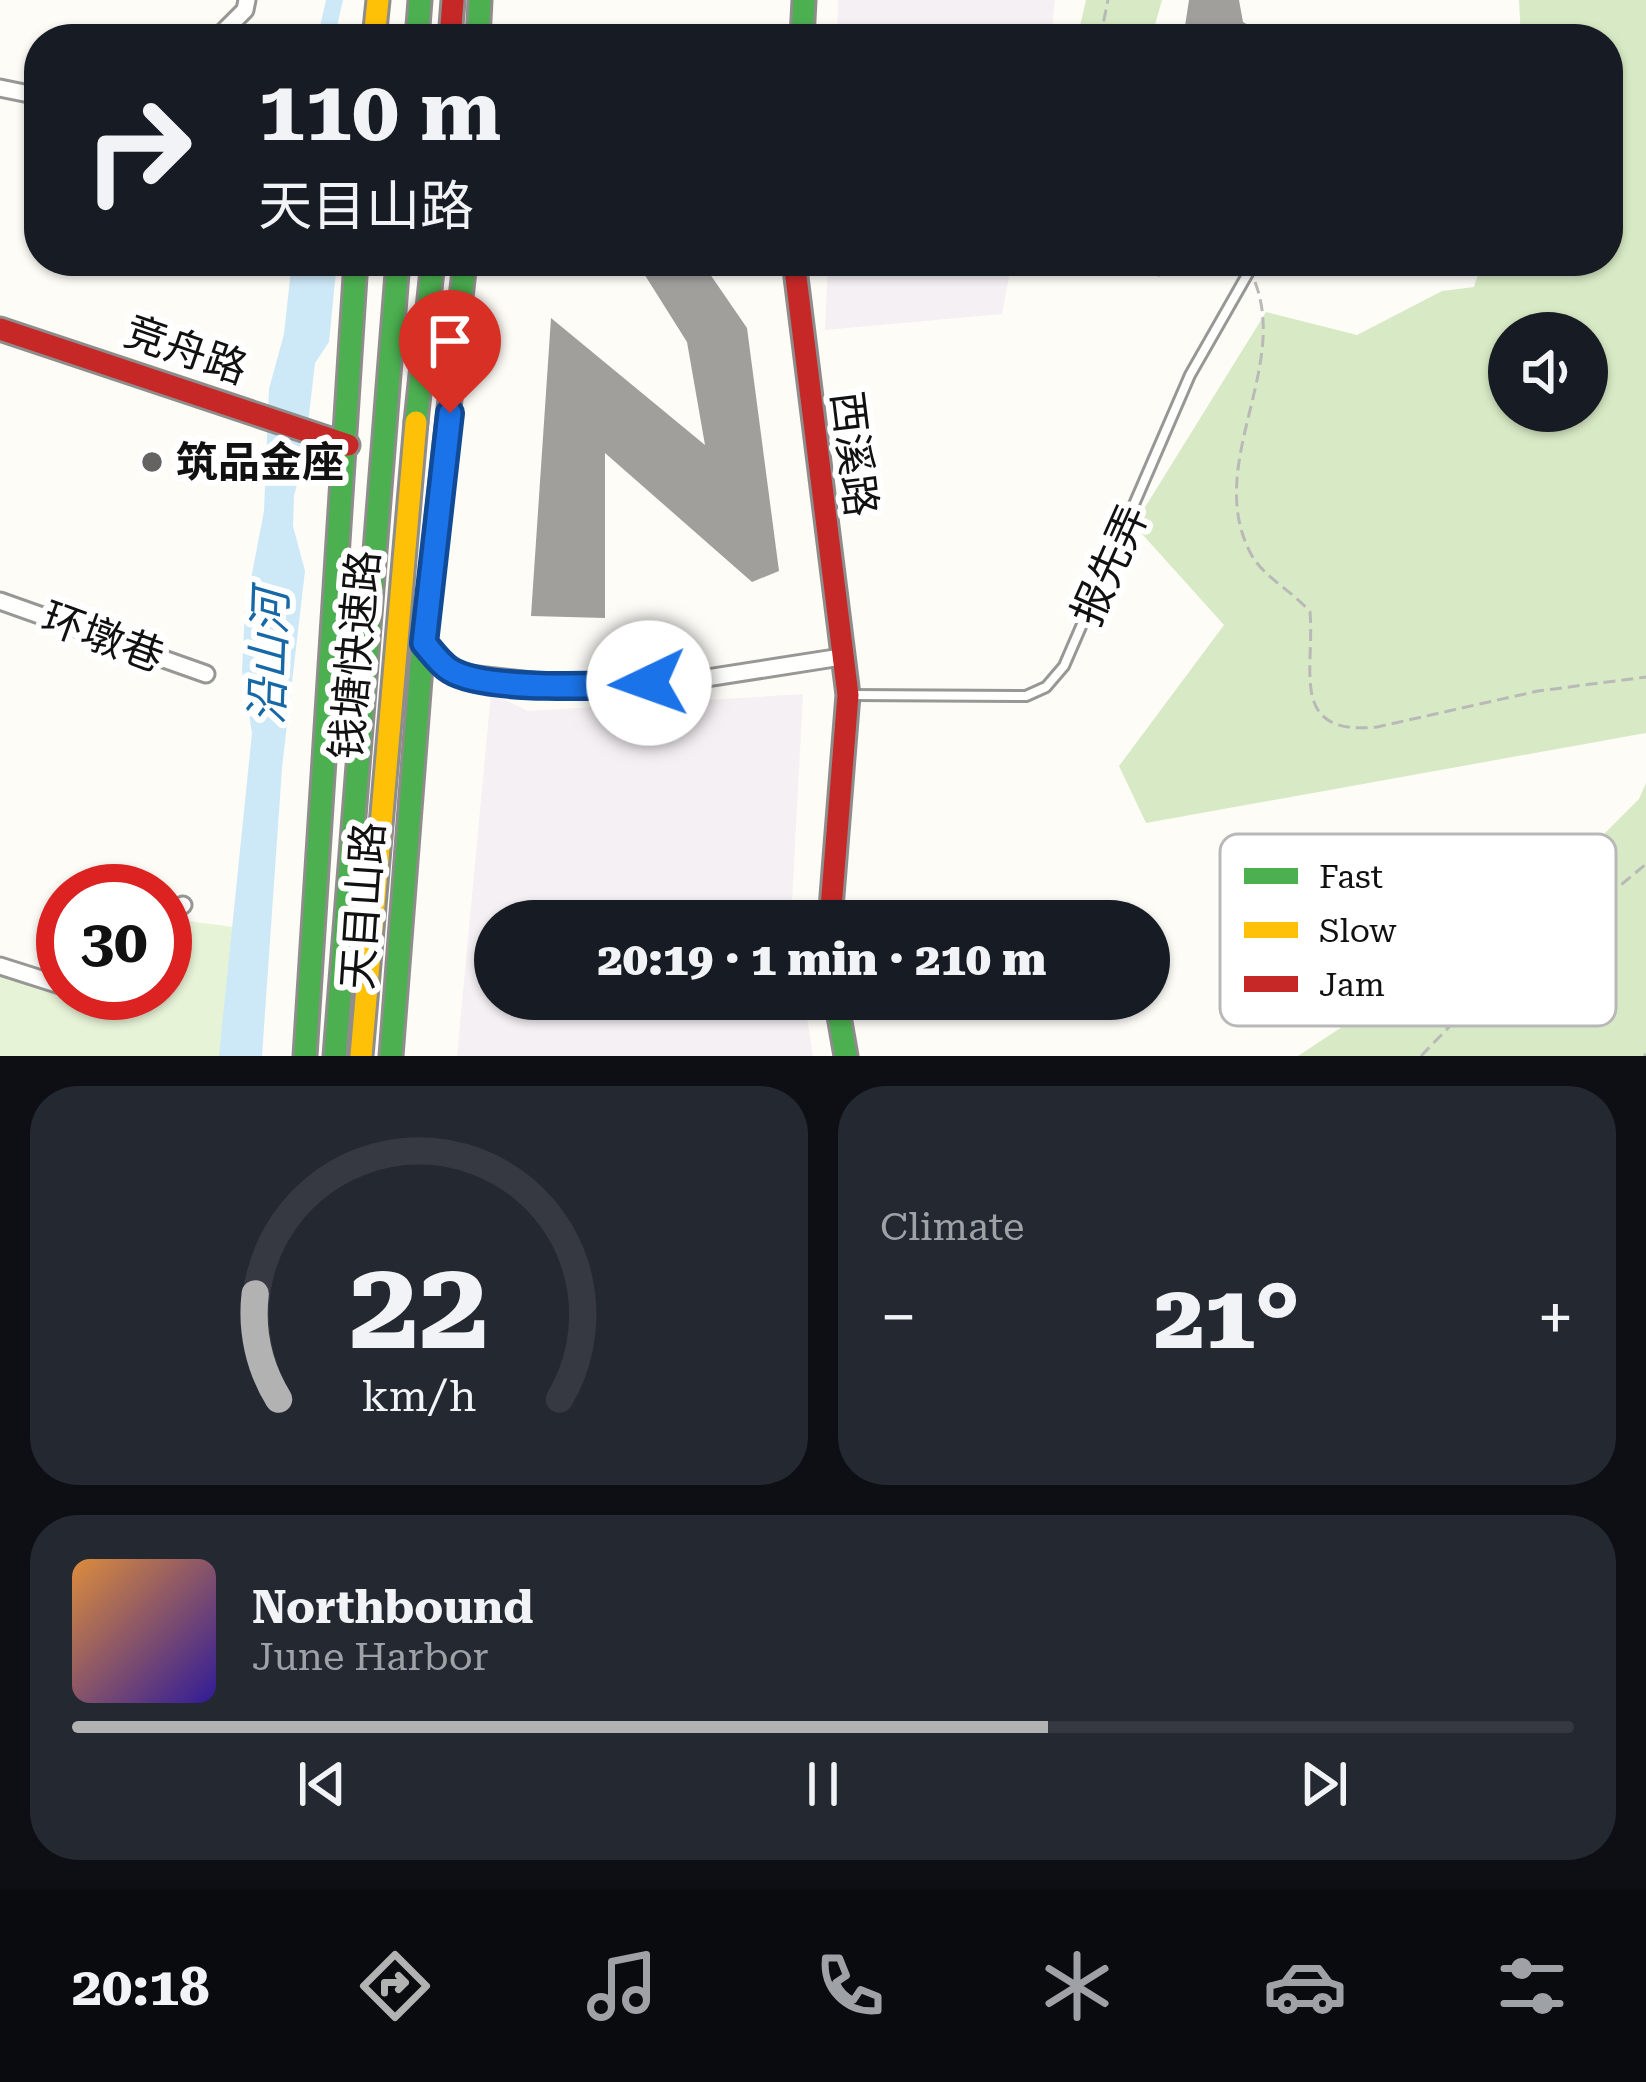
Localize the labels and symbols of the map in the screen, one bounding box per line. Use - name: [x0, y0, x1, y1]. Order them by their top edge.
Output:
- pin: [399, 290, 501, 413]
- street label: 竞舟路: [118, 306, 254, 394]
- street label: 西溪路: [822, 388, 886, 520]
- place label: 筑品金座: [176, 438, 344, 487]
- marker: 筑品金座: [139, 449, 165, 475]
- street label: 报先弄: [1062, 497, 1158, 633]
- street label: 钱塘快速路: [321, 548, 389, 762]
- water label: 沿山河: [240, 581, 298, 725]
- street label: 环墩巷: [35, 592, 171, 682]
- position arrow: [586, 620, 712, 746]
- street label: 天目山路: [333, 820, 393, 992]
- legend: [1220, 834, 1616, 1026]
- text: Fast: [1319, 857, 1383, 896]
- speed limit sign: 30: [36, 864, 192, 1020]
- text: Slow: [1319, 911, 1397, 950]
- text: Jam: [1319, 965, 1385, 1004]

